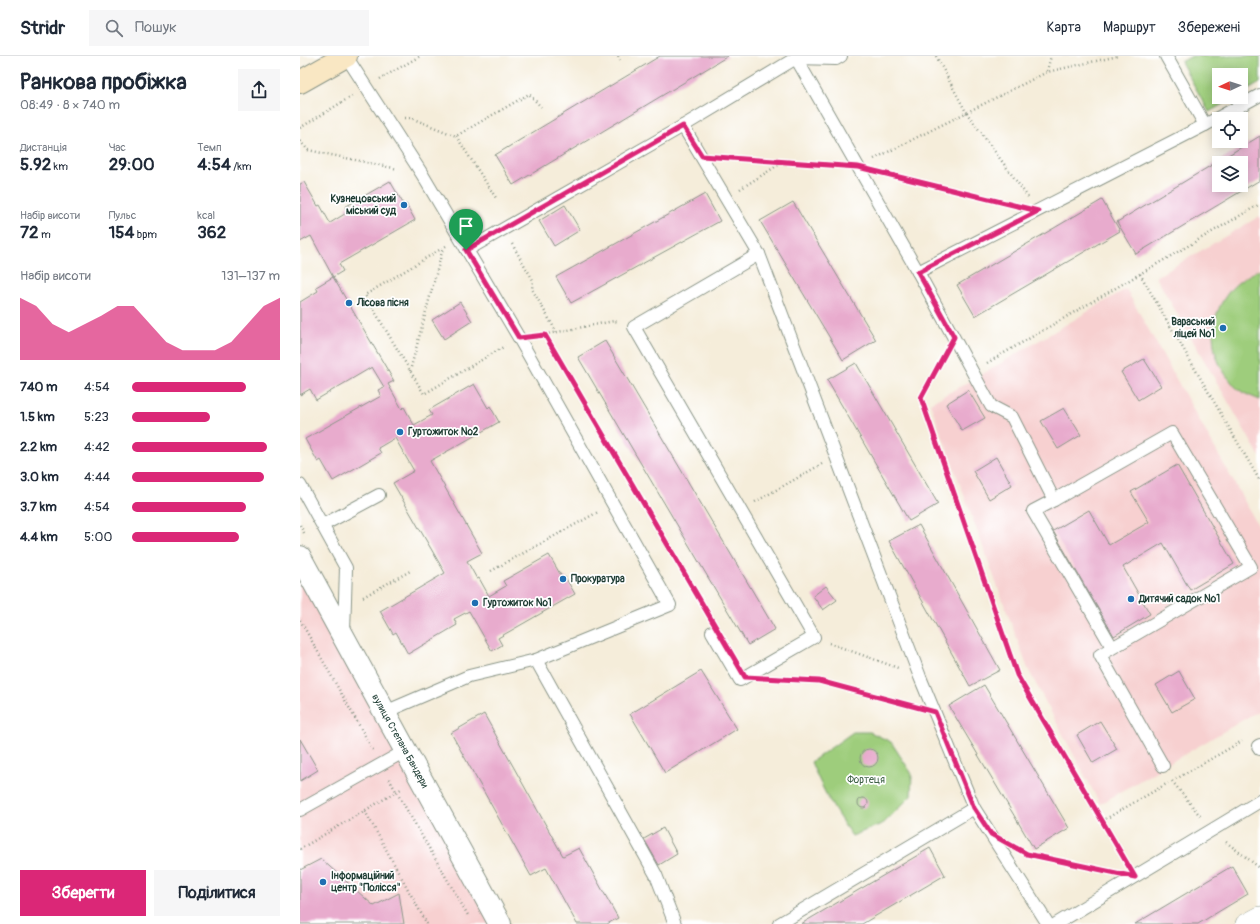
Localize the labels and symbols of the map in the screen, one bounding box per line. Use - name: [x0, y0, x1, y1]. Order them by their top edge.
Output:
- north arrow: [1212, 68, 1248, 104]
- place label: Кузнецовський міський суд: [331, 193, 397, 217]
- marker: Кузнецовський міський суд: [399, 200, 409, 210]
- pin: [449, 209, 483, 250]
- place label: Лісова пісня: [356, 297, 409, 309]
- marker: Лісова пісня: [344, 298, 354, 308]
- place label: Вараський ліцей №1: [1171, 316, 1215, 340]
- marker: Вараський ліцей №1: [1218, 323, 1228, 333]
- place label: Гуртожиток №2: [408, 426, 479, 438]
- marker: Гуртожиток №2: [395, 427, 405, 437]
- place label: Прокуратура: [571, 573, 625, 585]
- marker: Прокуратура: [558, 574, 568, 584]
- place label: Дитячий садок №1: [1138, 593, 1220, 605]
- marker: Дитячий садок №1: [1126, 594, 1136, 604]
- place label: Гуртожиток №1: [483, 597, 552, 609]
- marker: Гуртожиток №1: [470, 598, 480, 608]
- street label: вулиця Степана Бандери: [369, 692, 431, 790]
- park label: Фортеця: [847, 774, 885, 786]
- place label: Інформаційний центр "Полісся": [331, 870, 400, 894]
- marker: Інформаційний центр "Полісся": [318, 877, 328, 887]

